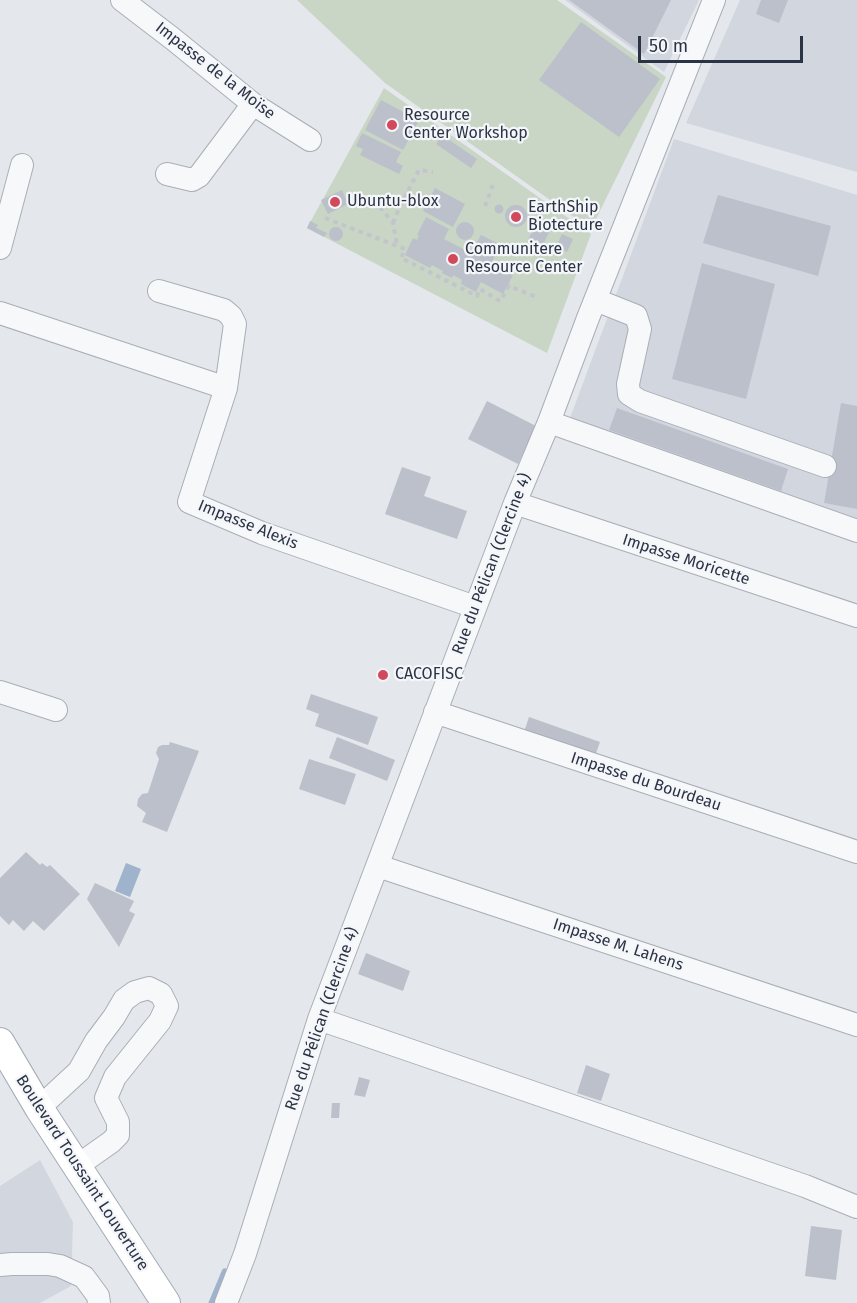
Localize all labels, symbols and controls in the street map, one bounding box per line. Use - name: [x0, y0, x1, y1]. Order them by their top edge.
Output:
- street label: Impasse de la Moïse: [151, 18, 279, 124]
- scale bar: [641, 24, 806, 62]
- text: 50 m: [649, 35, 688, 57]
- place label: Resource Center Workshop: [404, 106, 528, 144]
- marker: Resource Center Workshop: [385, 118, 399, 132]
- place label: Ubuntu-blox: [347, 192, 438, 212]
- marker: Ubuntu-blox: [328, 195, 342, 209]
- place label: EarthShip Biotecture: [528, 198, 603, 236]
- marker: EarthShip Biotecture: [509, 210, 523, 224]
- place label: Communitere Resource Center: [465, 240, 582, 278]
- marker: Communitere Resource Center: [446, 252, 460, 266]
- street label: Rue du Pélican (Clercine 4): [448, 471, 536, 657]
- street label: Impasse Alexis: [195, 496, 301, 554]
- street label: Impasse Moricette: [620, 530, 752, 590]
- place label: CACOFISC: [395, 665, 463, 685]
- marker: CACOFISC: [376, 668, 390, 682]
- street label: Impasse du Bourdeau: [568, 749, 724, 815]
- street label: Impasse M. Lahens: [550, 915, 686, 975]
- street label: Rue du Pélican (Clercine 4): [282, 925, 362, 1113]
- street label: Boulevard Toussaint Louverture: [12, 1072, 152, 1274]

